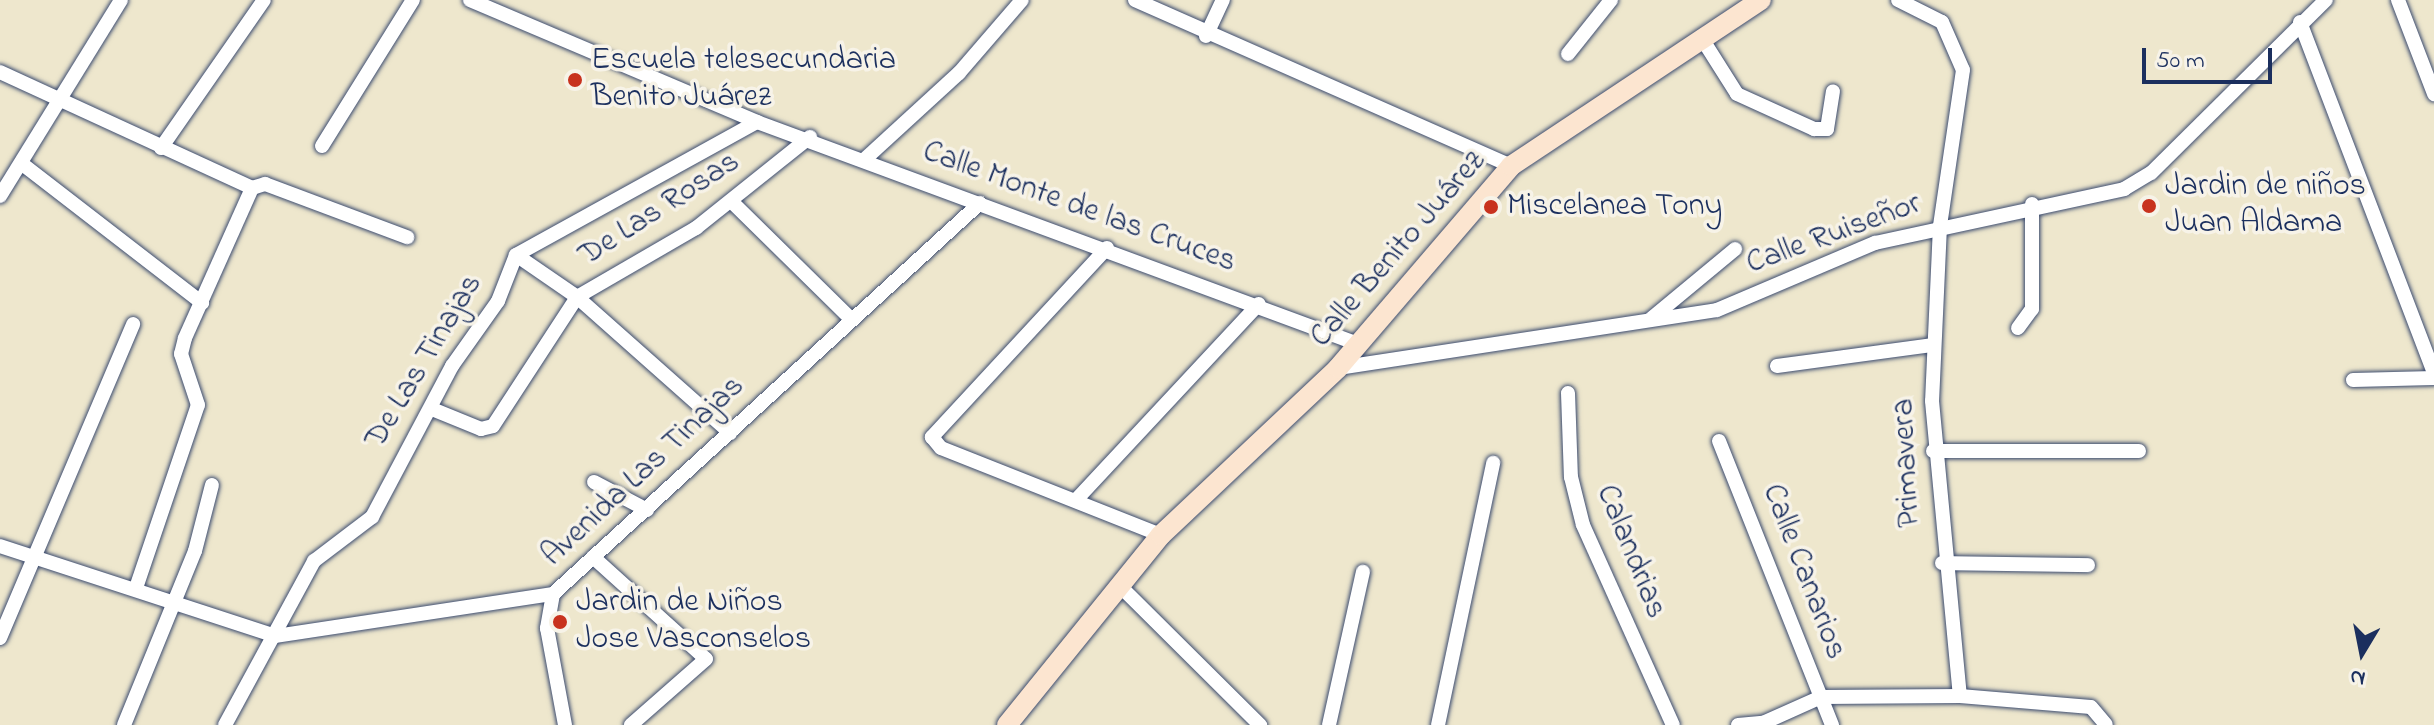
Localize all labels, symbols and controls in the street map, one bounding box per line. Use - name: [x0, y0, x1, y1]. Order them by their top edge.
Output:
- scale bar: [2146, 32, 2276, 82]
- place label: Escuela telesecundaria Benito Juárez: [591, 43, 896, 118]
- text: 50 m: [2156, 44, 2205, 79]
- marker: Escuela telesecundaria Benito Juárez: [566, 71, 584, 89]
- street label: Calle Monte de las Cruces: [917, 133, 1241, 283]
- street label: De Las Rosas: [573, 144, 747, 276]
- street label: Calle Benito Juárez: [1303, 144, 1495, 356]
- place label: Jardin de niños Juan Aldama: [2165, 169, 2366, 244]
- street label: Calle Ruiseñor: [1742, 186, 1926, 284]
- place label: Miscelanea Tony: [1507, 188, 1722, 226]
- marker: Jardin de niños Juan Aldama: [2140, 197, 2158, 215]
- marker: Miscelanea Tony: [1482, 198, 1500, 216]
- street label: De Las Tinajas: [358, 268, 492, 456]
- street label: Avenida Las Tinajas: [535, 368, 753, 576]
- street label: Primavera: [1885, 397, 1931, 529]
- street label: Calle Canarios: [1752, 479, 1854, 665]
- street label: Calandrias: [1586, 480, 1674, 624]
- place label: Jardin de Niños Jose Vasconselos: [576, 585, 811, 660]
- marker: Jardin de Niños Jose Vasconselos: [551, 613, 569, 631]
- north arrow: [2322, 613, 2402, 693]
- text: N: [2348, 660, 2368, 694]

